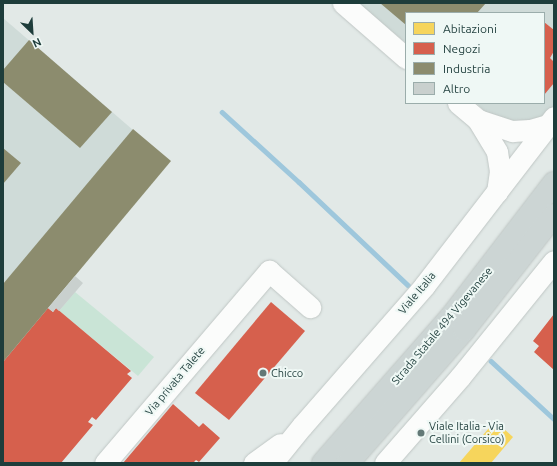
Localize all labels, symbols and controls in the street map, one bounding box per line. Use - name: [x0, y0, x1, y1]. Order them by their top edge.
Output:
- north arrow: [12, 12, 52, 52]
- legend: [405, 12, 545, 104]
- text: Abitazioni: [443, 22, 497, 35]
- text: N: [31, 36, 43, 50]
- text: Negozi: [443, 42, 480, 55]
- text: Industria: [443, 62, 490, 75]
- text: Altro: [443, 82, 470, 95]
- street label: Strada Statale 494 Vigevanese: [389, 265, 495, 387]
- street label: Viale Italia: [396, 269, 438, 317]
- street label: Via privata Talete: [142, 344, 208, 418]
- place label: Chicco: [271, 366, 303, 380]
- marker: Chicco: [258, 368, 268, 378]
- place label: Viale Italia - Via Cellini (Corsico): [429, 420, 505, 446]
- marker: Viale Italia - Via Cellini (Corsico): [416, 428, 426, 438]

